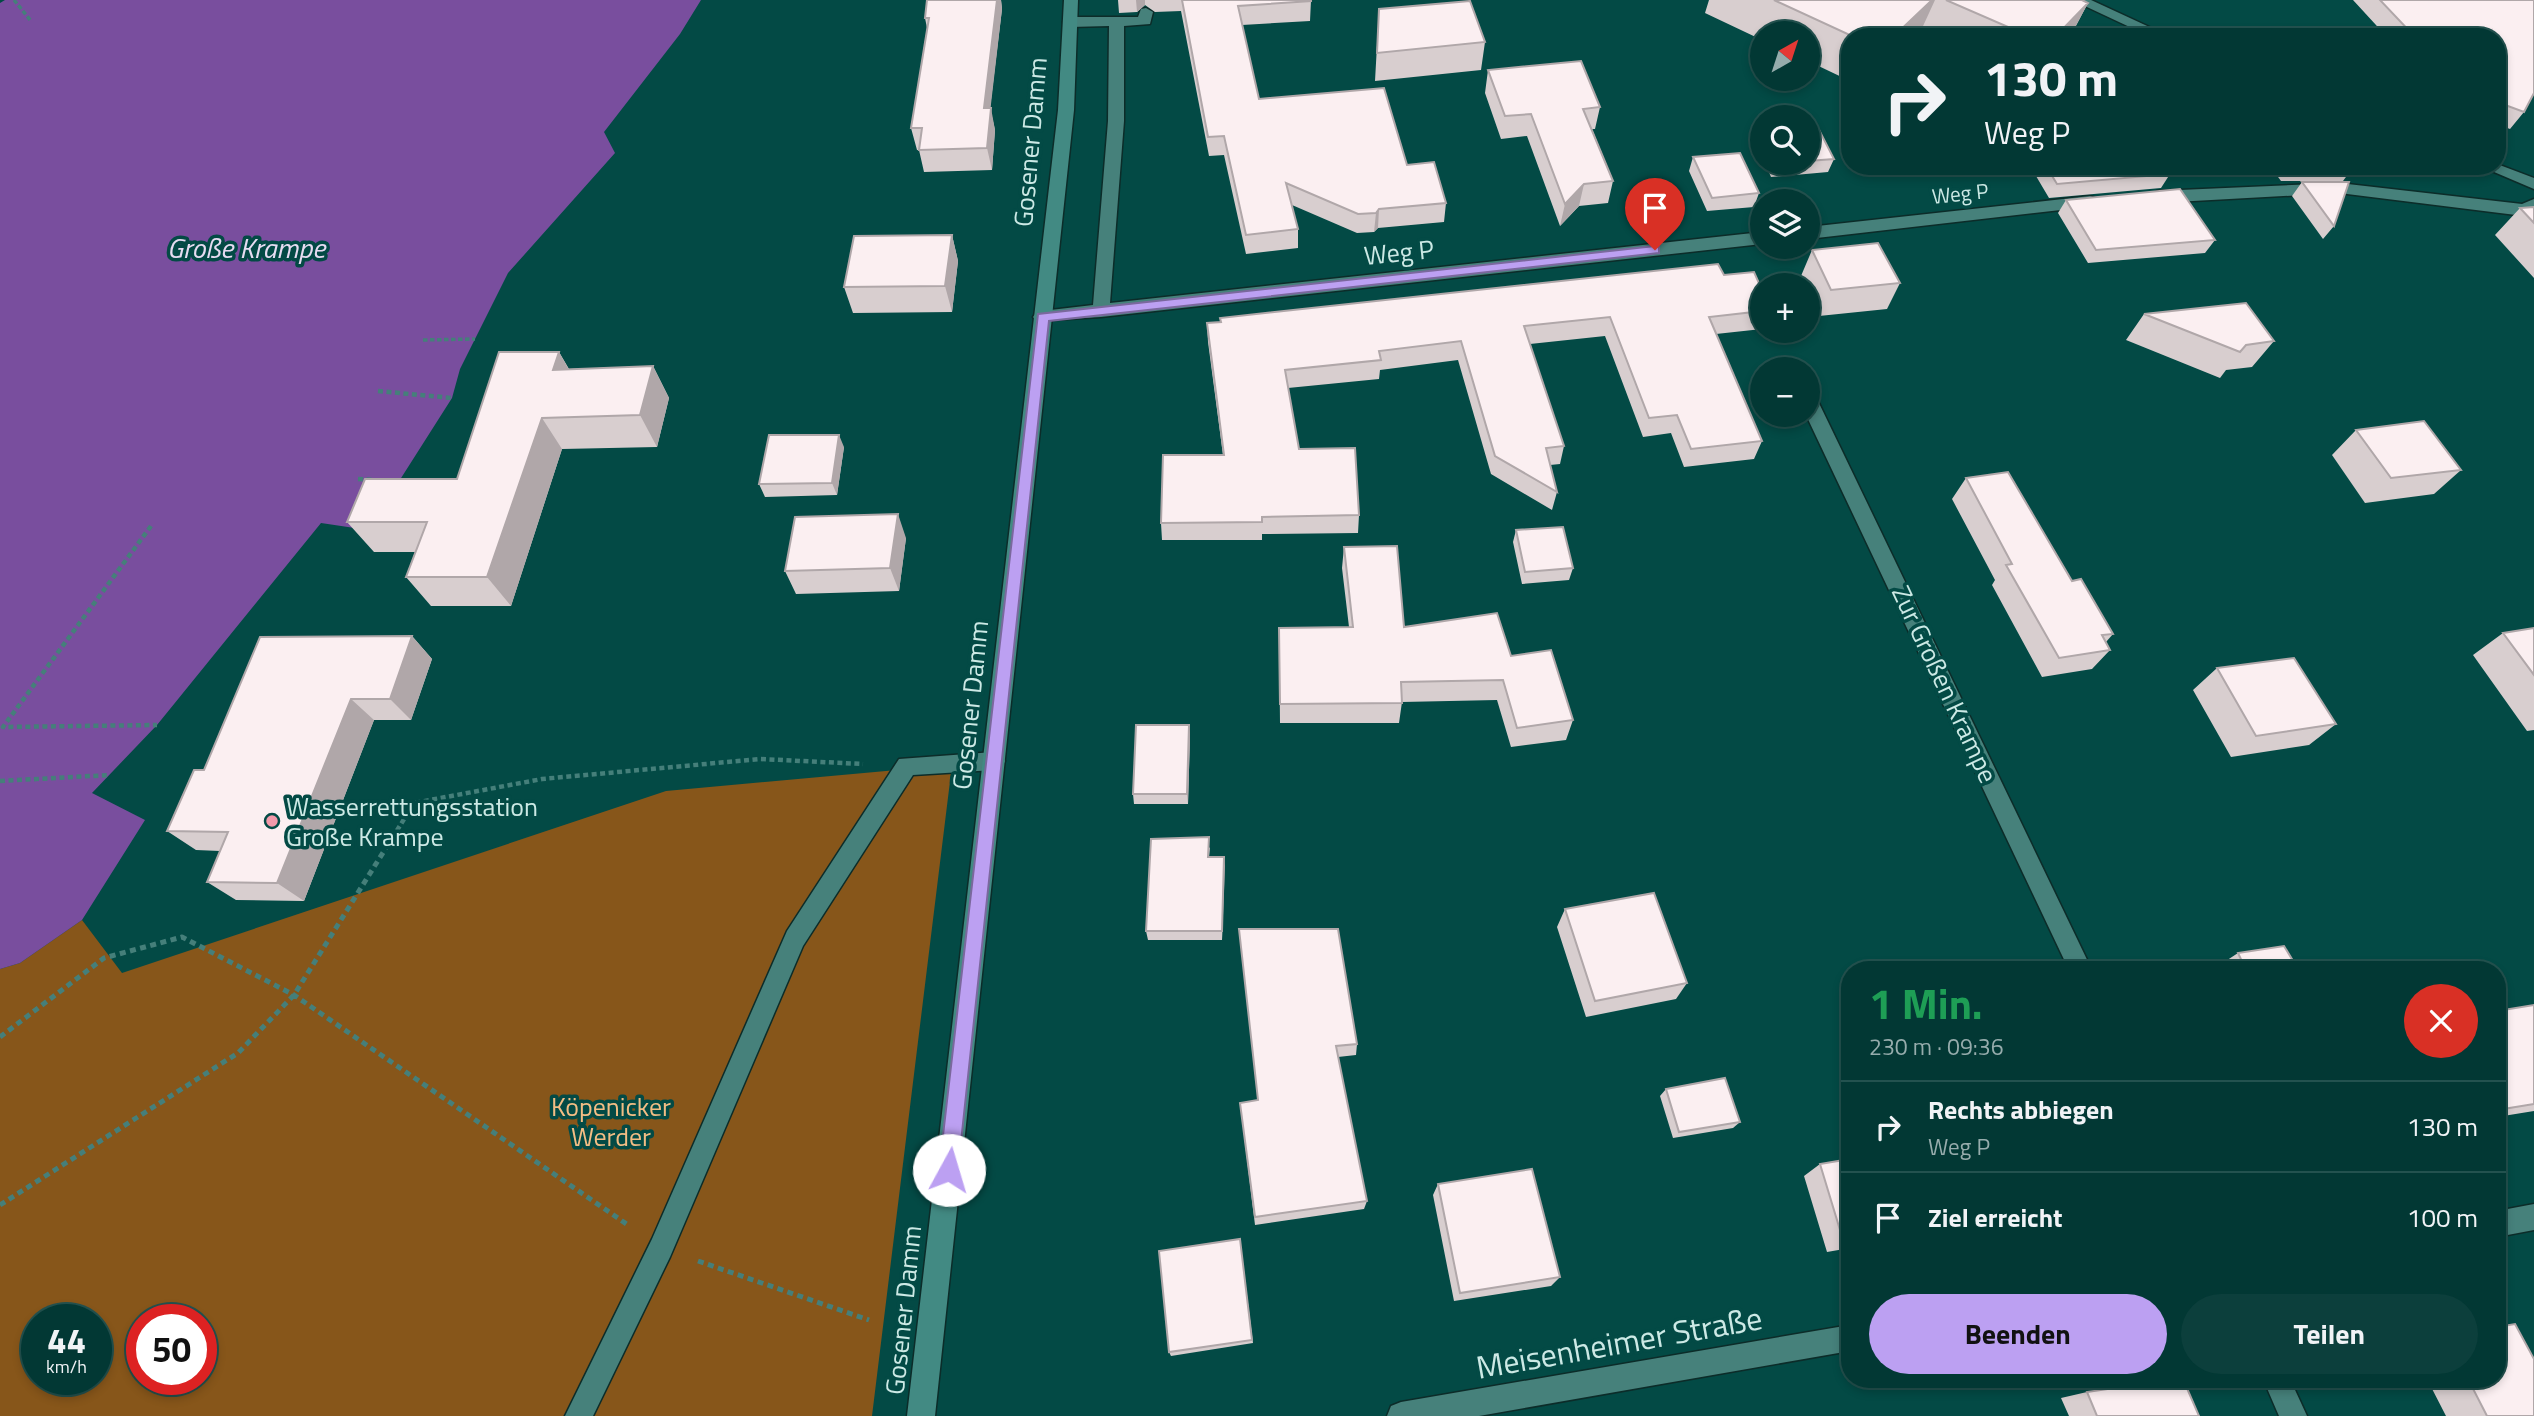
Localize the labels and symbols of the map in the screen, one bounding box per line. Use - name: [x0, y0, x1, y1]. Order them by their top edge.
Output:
- north arrow: [1750, 21, 1820, 91]
- street label: Gosener Damm: [1003, 56, 1057, 228]
- street label: Weg P: [1930, 174, 1990, 212]
- pin: [1625, 178, 1685, 250]
- water label: Große Krampe: [167, 226, 327, 269]
- street label: Weg P: [1362, 229, 1436, 275]
- street label: Zur Großen Krampe: [1882, 579, 2008, 789]
- street label: Gosener Damm: [942, 618, 998, 792]
- place label: Wasserrettungsstation Große Krampe: [286, 787, 538, 856]
- marker: Wasserrettungsstation Große Krampe: [264, 813, 280, 829]
- park label: Köpenicker Werder: [551, 1087, 671, 1156]
- position arrow: [912, 1133, 986, 1207]
- street label: Gosener Damm: [875, 1223, 931, 1397]
- street label: Meisenheimer Straße: [1472, 1293, 1766, 1391]
- speed limit sign: 50: [126, 1304, 217, 1395]

